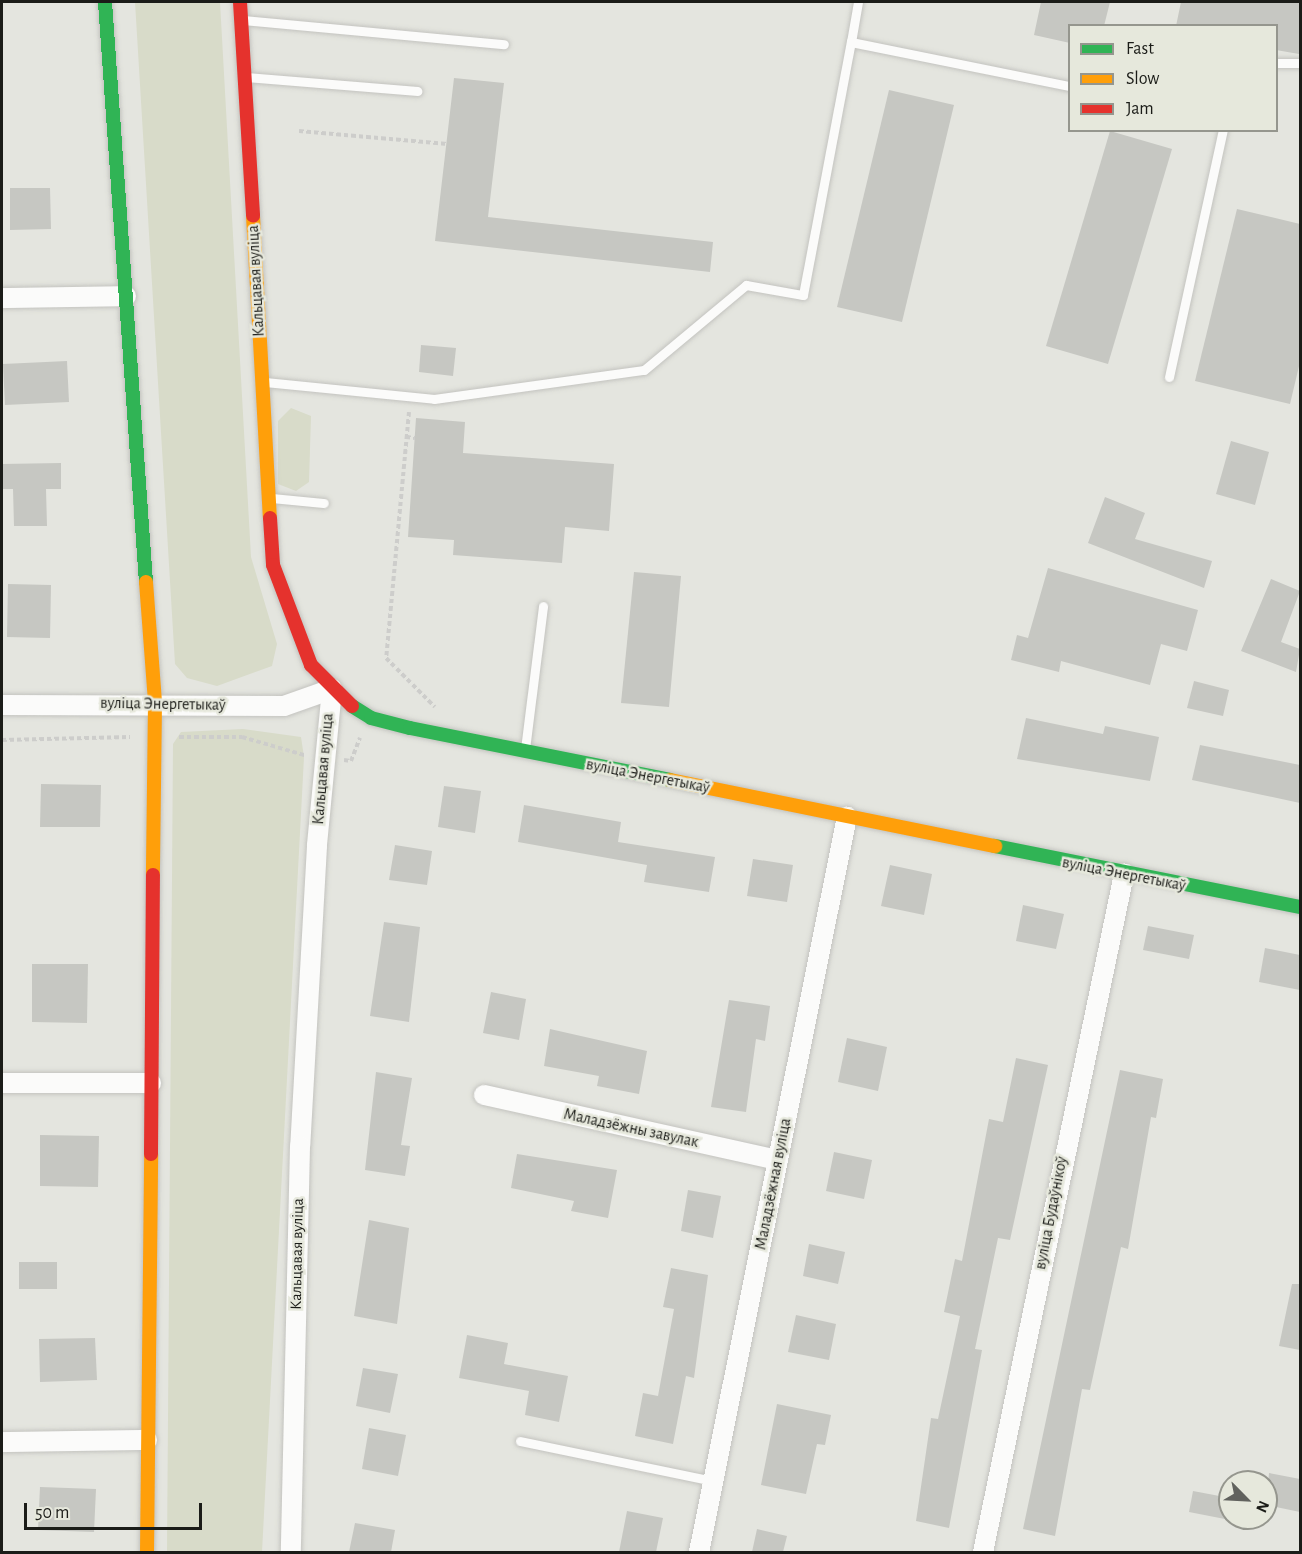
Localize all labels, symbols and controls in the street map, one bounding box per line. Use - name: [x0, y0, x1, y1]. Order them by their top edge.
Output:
- legend: [1068, 24, 1278, 132]
- text: Fast: [1126, 40, 1154, 58]
- text: Slow: [1126, 70, 1159, 88]
- text: Jam: [1126, 100, 1154, 118]
- street label: Кальцавая вуліца: [243, 225, 269, 337]
- street label: вуліца Энергетыкаў: [100, 693, 226, 715]
- street label: Кальцавая вуліца: [309, 712, 337, 826]
- street label: вуліца Энергетыкаў: [584, 755, 712, 797]
- street label: вуліца Энергетыкаў: [1060, 853, 1188, 895]
- street label: Маладзёжны завулак: [562, 1104, 700, 1152]
- street label: Маладзёжная вуліца: [751, 1116, 795, 1252]
- street label: вуліца Будаўнікоў: [1031, 1155, 1071, 1271]
- street label: Кальцавая вуліца: [286, 1198, 308, 1310]
- north arrow: [1218, 1470, 1278, 1530]
- scale bar: [27, 1491, 206, 1529]
- text: N: [1253, 1498, 1272, 1515]
- text: 50 m: [35, 1504, 69, 1522]

